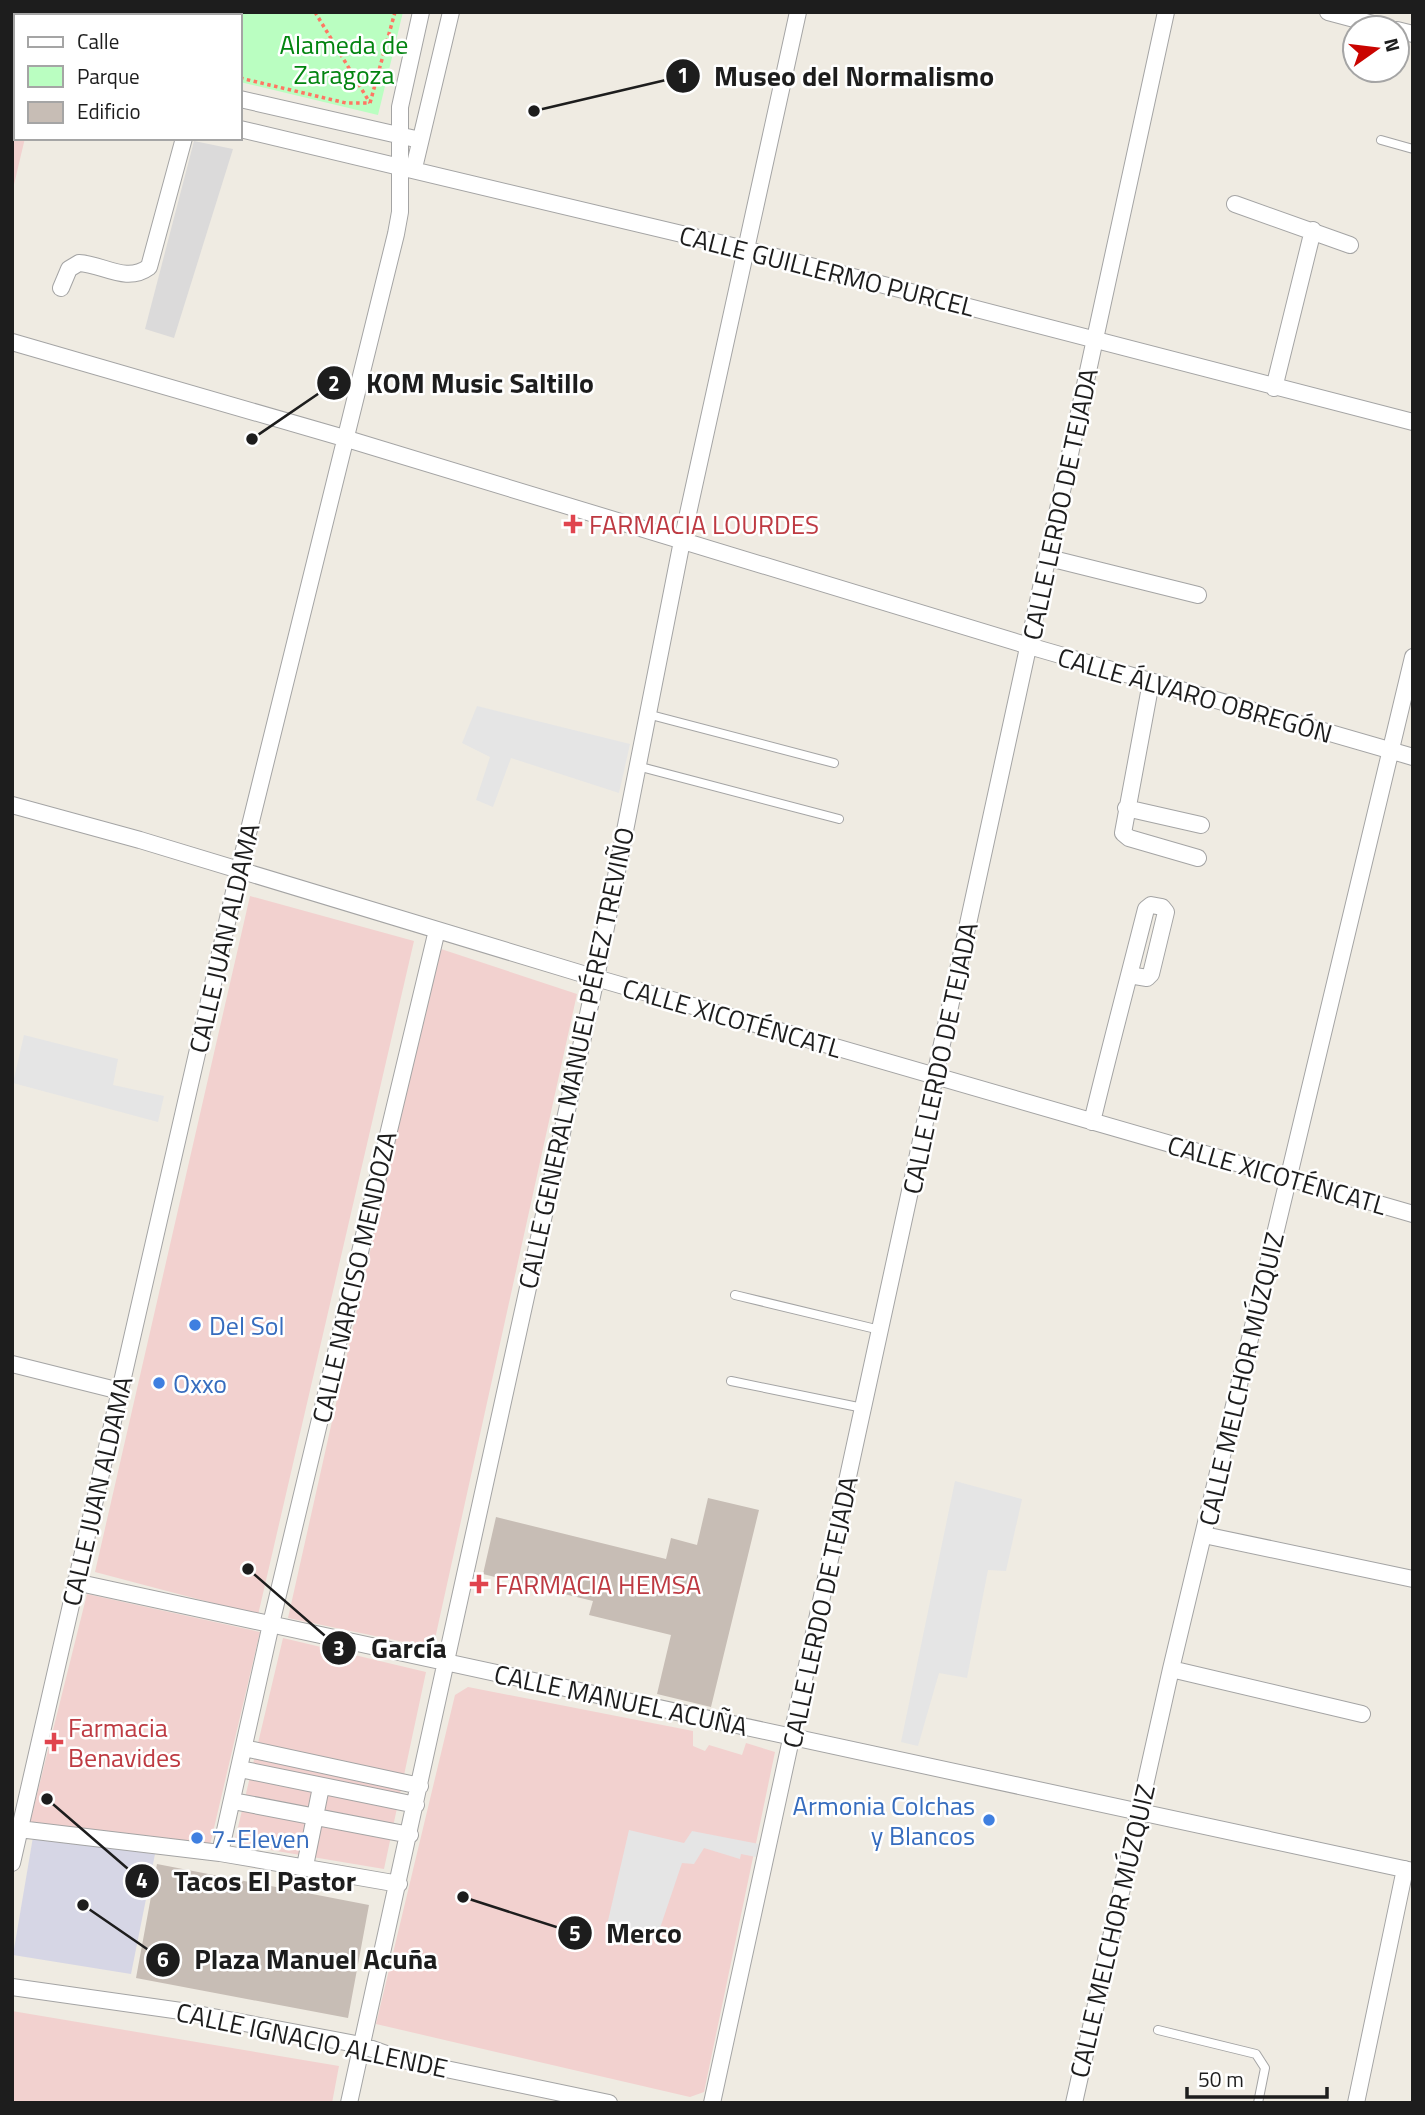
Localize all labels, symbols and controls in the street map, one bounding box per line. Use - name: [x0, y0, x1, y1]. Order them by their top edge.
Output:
- legend: [14, 14, 242, 140]
- north arrow: [1341, 14, 1411, 84]
- text: Calle: [77, 25, 119, 57]
- park label: Alameda de Zaragoza: [280, 25, 408, 94]
- text: N: [1377, 35, 1409, 55]
- callout: Museo del Normalismo: [665, 51, 1009, 100]
- text: Museo del Normalismo: [714, 54, 994, 97]
- text: 1: [677, 59, 689, 91]
- text: Parque: [77, 60, 140, 92]
- text: Edificio: [77, 95, 141, 127]
- street label: CALLE GUILLERMO PURCEL: [675, 215, 979, 327]
- callout: KOM Music Saltillo: [317, 359, 608, 408]
- text: KOM Music Saltillo: [366, 361, 594, 404]
- street label: CALLE LERDO DE TEJADA: [1012, 364, 1108, 644]
- text: 2: [328, 367, 340, 399]
- place label: FARMACIA LOURDES: [589, 505, 819, 544]
- marker: FARMACIA LOURDES: [563, 514, 583, 534]
- street label: CALLE ÁLVARO OBREGÓN: [1053, 637, 1337, 753]
- street label: CALLE JUAN ALDAMA: [179, 819, 269, 1057]
- street label: CALLE GENERAL MANUEL PÉREZ TREVIÑO: [508, 824, 644, 1292]
- street label: CALLE LERDO DE TEJADA: [892, 918, 988, 1198]
- street label: CALLE XICOTÉNCATL: [618, 968, 847, 1068]
- street label: CALLE XICOTÉNCATL: [1163, 1125, 1392, 1225]
- street label: CALLE NARCISO MENDOZA: [301, 1127, 407, 1427]
- street label: CALLE MELCHOR MÚZQUIZ: [1188, 1228, 1294, 1530]
- place label: Del Sol: [209, 1306, 284, 1345]
- marker: Del Sol: [187, 1317, 203, 1333]
- place label: Oxxo: [173, 1364, 227, 1403]
- street label: CALLE JUAN ALDAMA: [52, 1372, 142, 1610]
- marker: Oxxo: [151, 1375, 167, 1391]
- street label: CALLE LERDO DE TEJADA: [772, 1472, 868, 1752]
- place label: FARMACIA HEMSA: [495, 1565, 701, 1604]
- marker: FARMACIA HEMSA: [469, 1574, 489, 1594]
- callout: García: [322, 1624, 460, 1673]
- text: García: [371, 1626, 447, 1669]
- text: 3: [333, 1632, 345, 1664]
- street label: CALLE MANUEL ACUÑA: [491, 1654, 751, 1746]
- place label: Farmacia Benavides: [68, 1708, 181, 1777]
- marker: Farmacia Benavides: [46, 1734, 62, 1750]
- street label: CALLE MELCHOR MÚZQUIZ: [1059, 1780, 1165, 2082]
- place label: Armonia Colchas y Blancos: [793, 1786, 975, 1855]
- marker: Armonia Colchas y Blancos: [981, 1812, 997, 1828]
- place label: 7-Eleven: [211, 1819, 310, 1858]
- marker: 7-Eleven: [189, 1830, 205, 1846]
- callout: Tacos El Pastor: [125, 1856, 370, 1905]
- text: Tacos El Pastor: [174, 1859, 356, 1902]
- text: 4: [136, 1864, 148, 1896]
- callout: Merco: [557, 1909, 696, 1958]
- text: Merco: [606, 1911, 682, 1954]
- text: 5: [569, 1917, 581, 1949]
- callout: Plaza Manuel Acuña: [145, 1935, 452, 1984]
- text: Plaza Manuel Acuña: [194, 1937, 438, 1980]
- text: 6: [157, 1943, 169, 1975]
- street label: CALLE IGNACIO ALLENDE: [173, 1992, 451, 2088]
- scale bar: [1187, 2056, 1327, 2100]
- text: 50 m: [1198, 2063, 1244, 2095]

